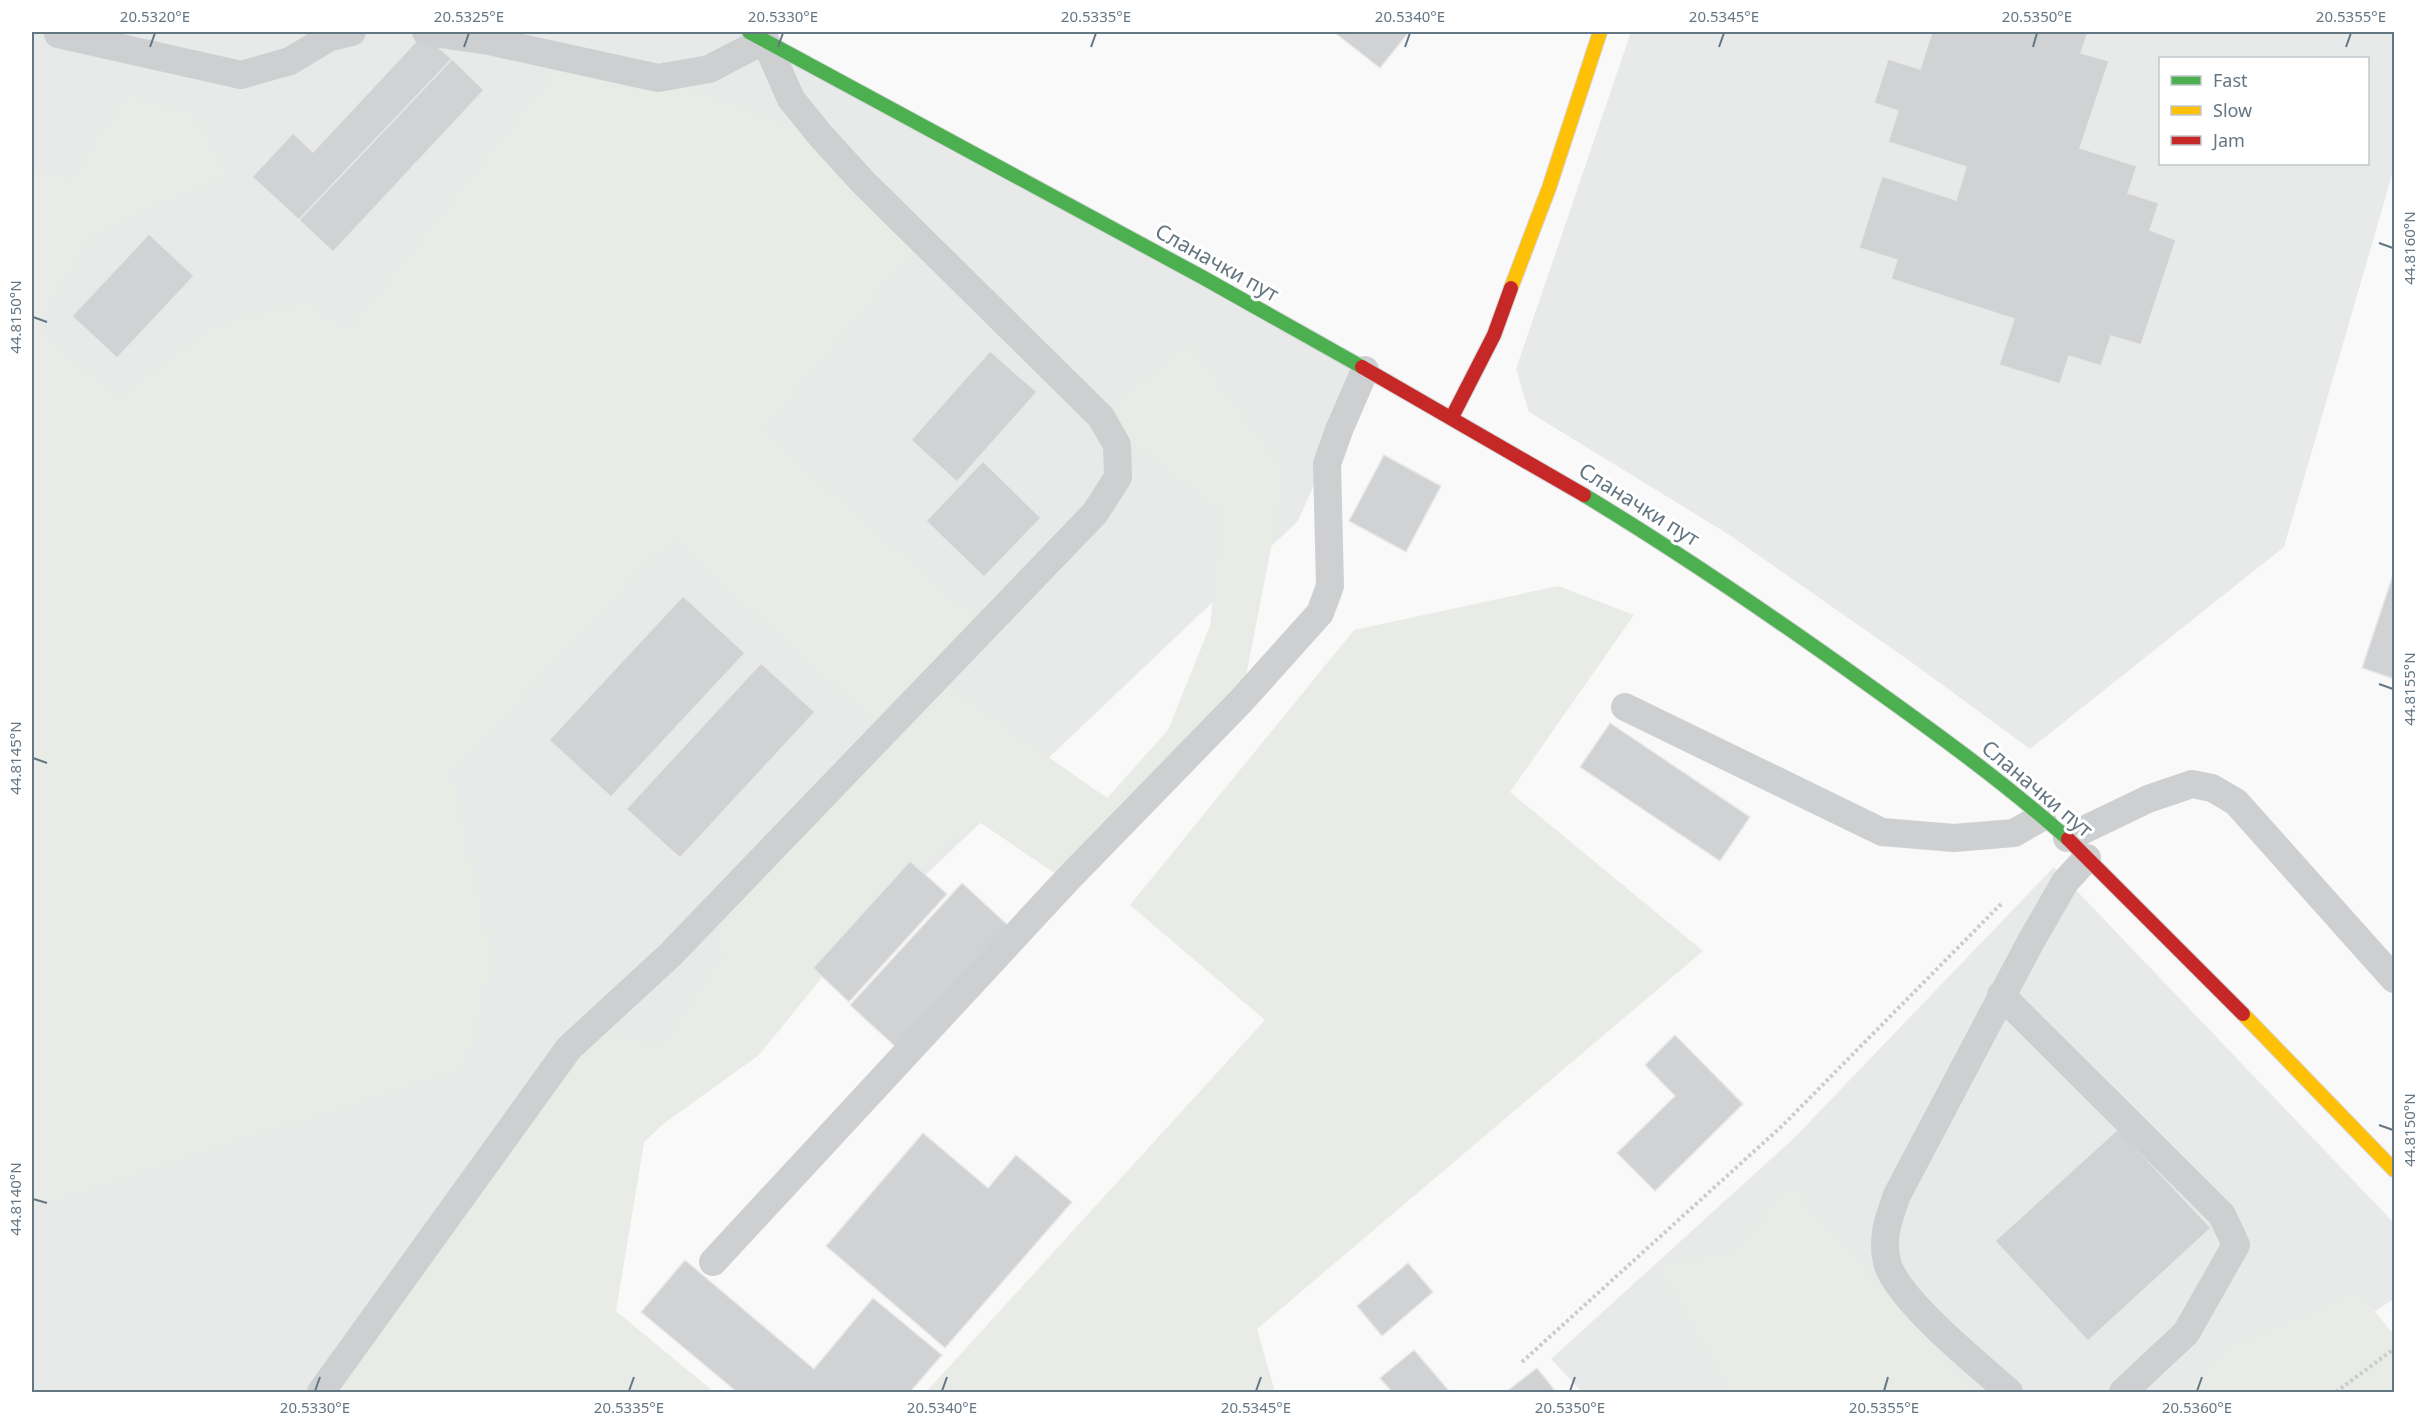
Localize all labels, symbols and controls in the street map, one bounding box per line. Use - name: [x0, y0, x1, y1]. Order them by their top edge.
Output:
- text: 20.5320°E: [120, 6, 190, 26]
- text: 20.5325°E: [434, 6, 504, 26]
- text: 20.5330°E: [748, 6, 818, 26]
- text: 20.5335°E: [1061, 6, 1131, 26]
- text: 20.5340°E: [1375, 6, 1445, 26]
- text: 20.5345°E: [1689, 6, 1759, 26]
- text: 20.5350°E: [2002, 6, 2072, 26]
- text: 20.5355°E: [2316, 6, 2386, 26]
- legend: [2159, 57, 2369, 165]
- text: Fast: [2213, 68, 2248, 92]
- text: Slow: [2213, 98, 2252, 122]
- text: Jam: [2211, 128, 2245, 152]
- text: 44.8160°N: [2399, 211, 2419, 285]
- street label: Сланачки пут: [1151, 217, 1284, 308]
- text: 44.8150°N: [5, 280, 25, 354]
- street label: Сланачки пут: [1574, 456, 1705, 553]
- text: 44.8155°N: [2399, 652, 2419, 726]
- text: 44.8145°N: [5, 721, 25, 795]
- street label: Сланачки пут: [1976, 733, 2099, 843]
- text: 44.8150°N: [2399, 1093, 2419, 1167]
- text: 44.8140°N: [5, 1162, 25, 1236]
- text: 20.5330°E: [280, 1397, 350, 1417]
- text: 20.5335°E: [594, 1397, 664, 1417]
- text: 20.5340°E: [907, 1397, 977, 1417]
- text: 20.5345°E: [1221, 1397, 1291, 1417]
- text: 20.5350°E: [1535, 1397, 1605, 1417]
- text: 20.5355°E: [1849, 1397, 1919, 1417]
- text: 20.5360°E: [2162, 1397, 2232, 1417]

